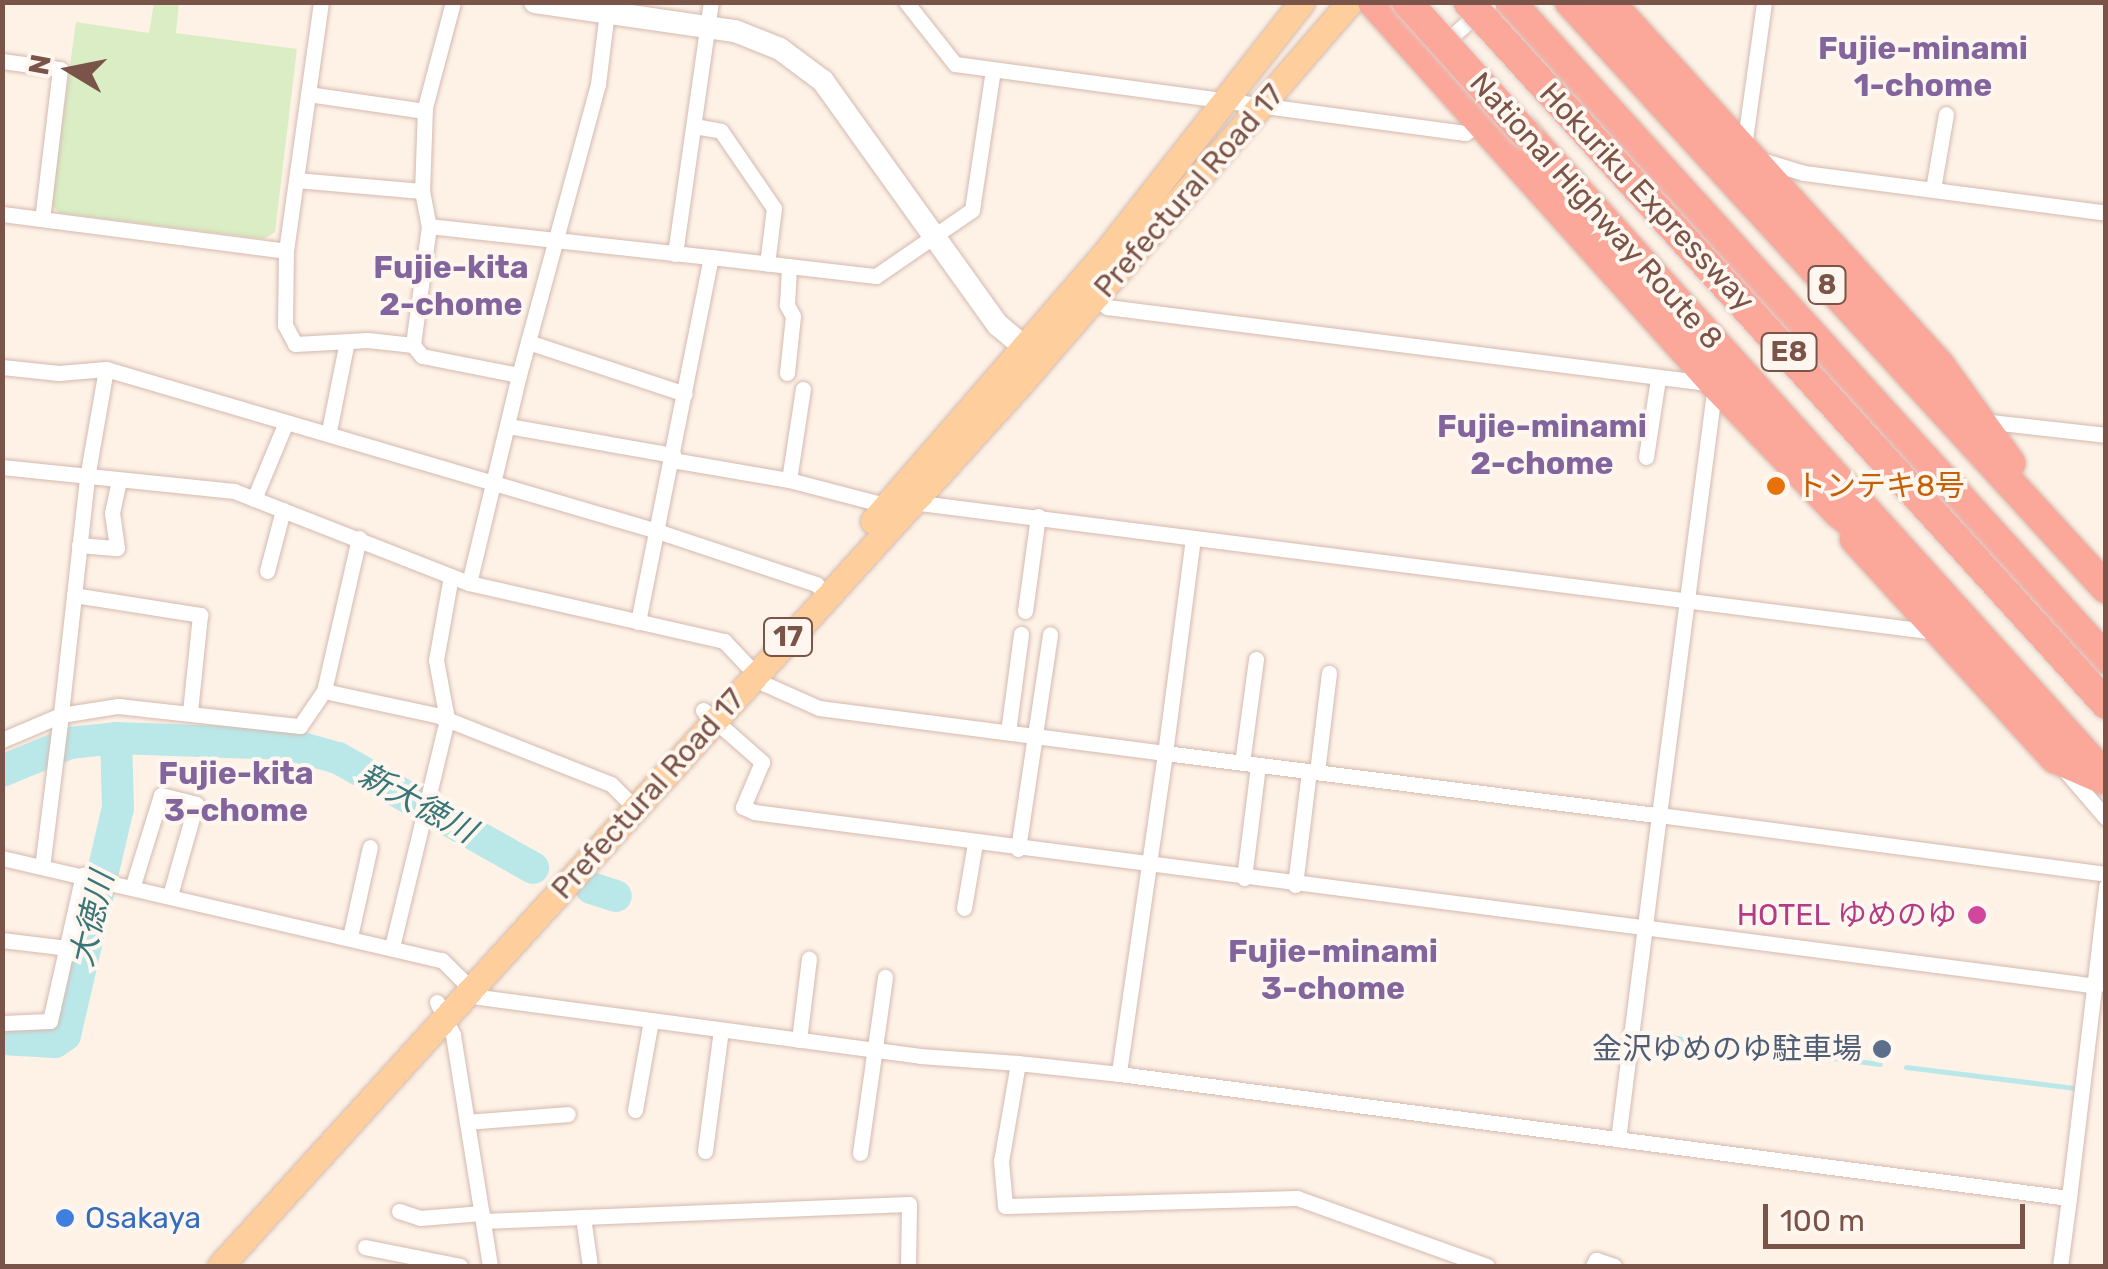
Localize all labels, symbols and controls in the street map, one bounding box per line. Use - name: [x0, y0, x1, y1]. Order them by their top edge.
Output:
- north arrow: [20, 20, 120, 120]
- district label: Fujie-minami 1-chome: [1818, 30, 2028, 105]
- text: N: [22, 52, 58, 77]
- street label: National Highway Route 8: [1462, 65, 1730, 357]
- street label: Hokuriku Expressway: [1532, 76, 1762, 318]
- street label: Prefectural Road 17: [1087, 77, 1291, 305]
- district label: Fujie-kita 2-chome: [373, 249, 529, 324]
- road number: 8: [1807, 262, 1847, 308]
- road number: E8: [1759, 329, 1819, 375]
- district label: Fujie-minami 2-chome: [1437, 408, 1647, 483]
- place label: トンテキ8号: [1796, 468, 1965, 504]
- marker: トンテキ8号: [1765, 475, 1787, 497]
- road number: 17: [763, 614, 813, 660]
- street label: Prefectural Road 17: [544, 681, 752, 907]
- district label: Fujie-kita 3-chome: [158, 755, 314, 830]
- water label: 新大徳川: [352, 755, 482, 851]
- water label: 大徳川: [62, 868, 122, 970]
- place label: HOTEL ゆめのゆ: [1736, 897, 1957, 933]
- marker: HOTEL ゆめのゆ: [1966, 904, 1988, 926]
- district label: Fujie-minami 3-chome: [1228, 933, 1438, 1008]
- place label: 金沢ゆめのゆ駐車場: [1592, 1031, 1862, 1067]
- marker: 金沢ゆめのゆ駐車場: [1871, 1038, 1893, 1060]
- scale bar: [1768, 1184, 2030, 1246]
- place label: Osakaya: [85, 1200, 201, 1236]
- text: 100 m: [1780, 1203, 1865, 1239]
- marker: Osakaya: [54, 1207, 76, 1229]

